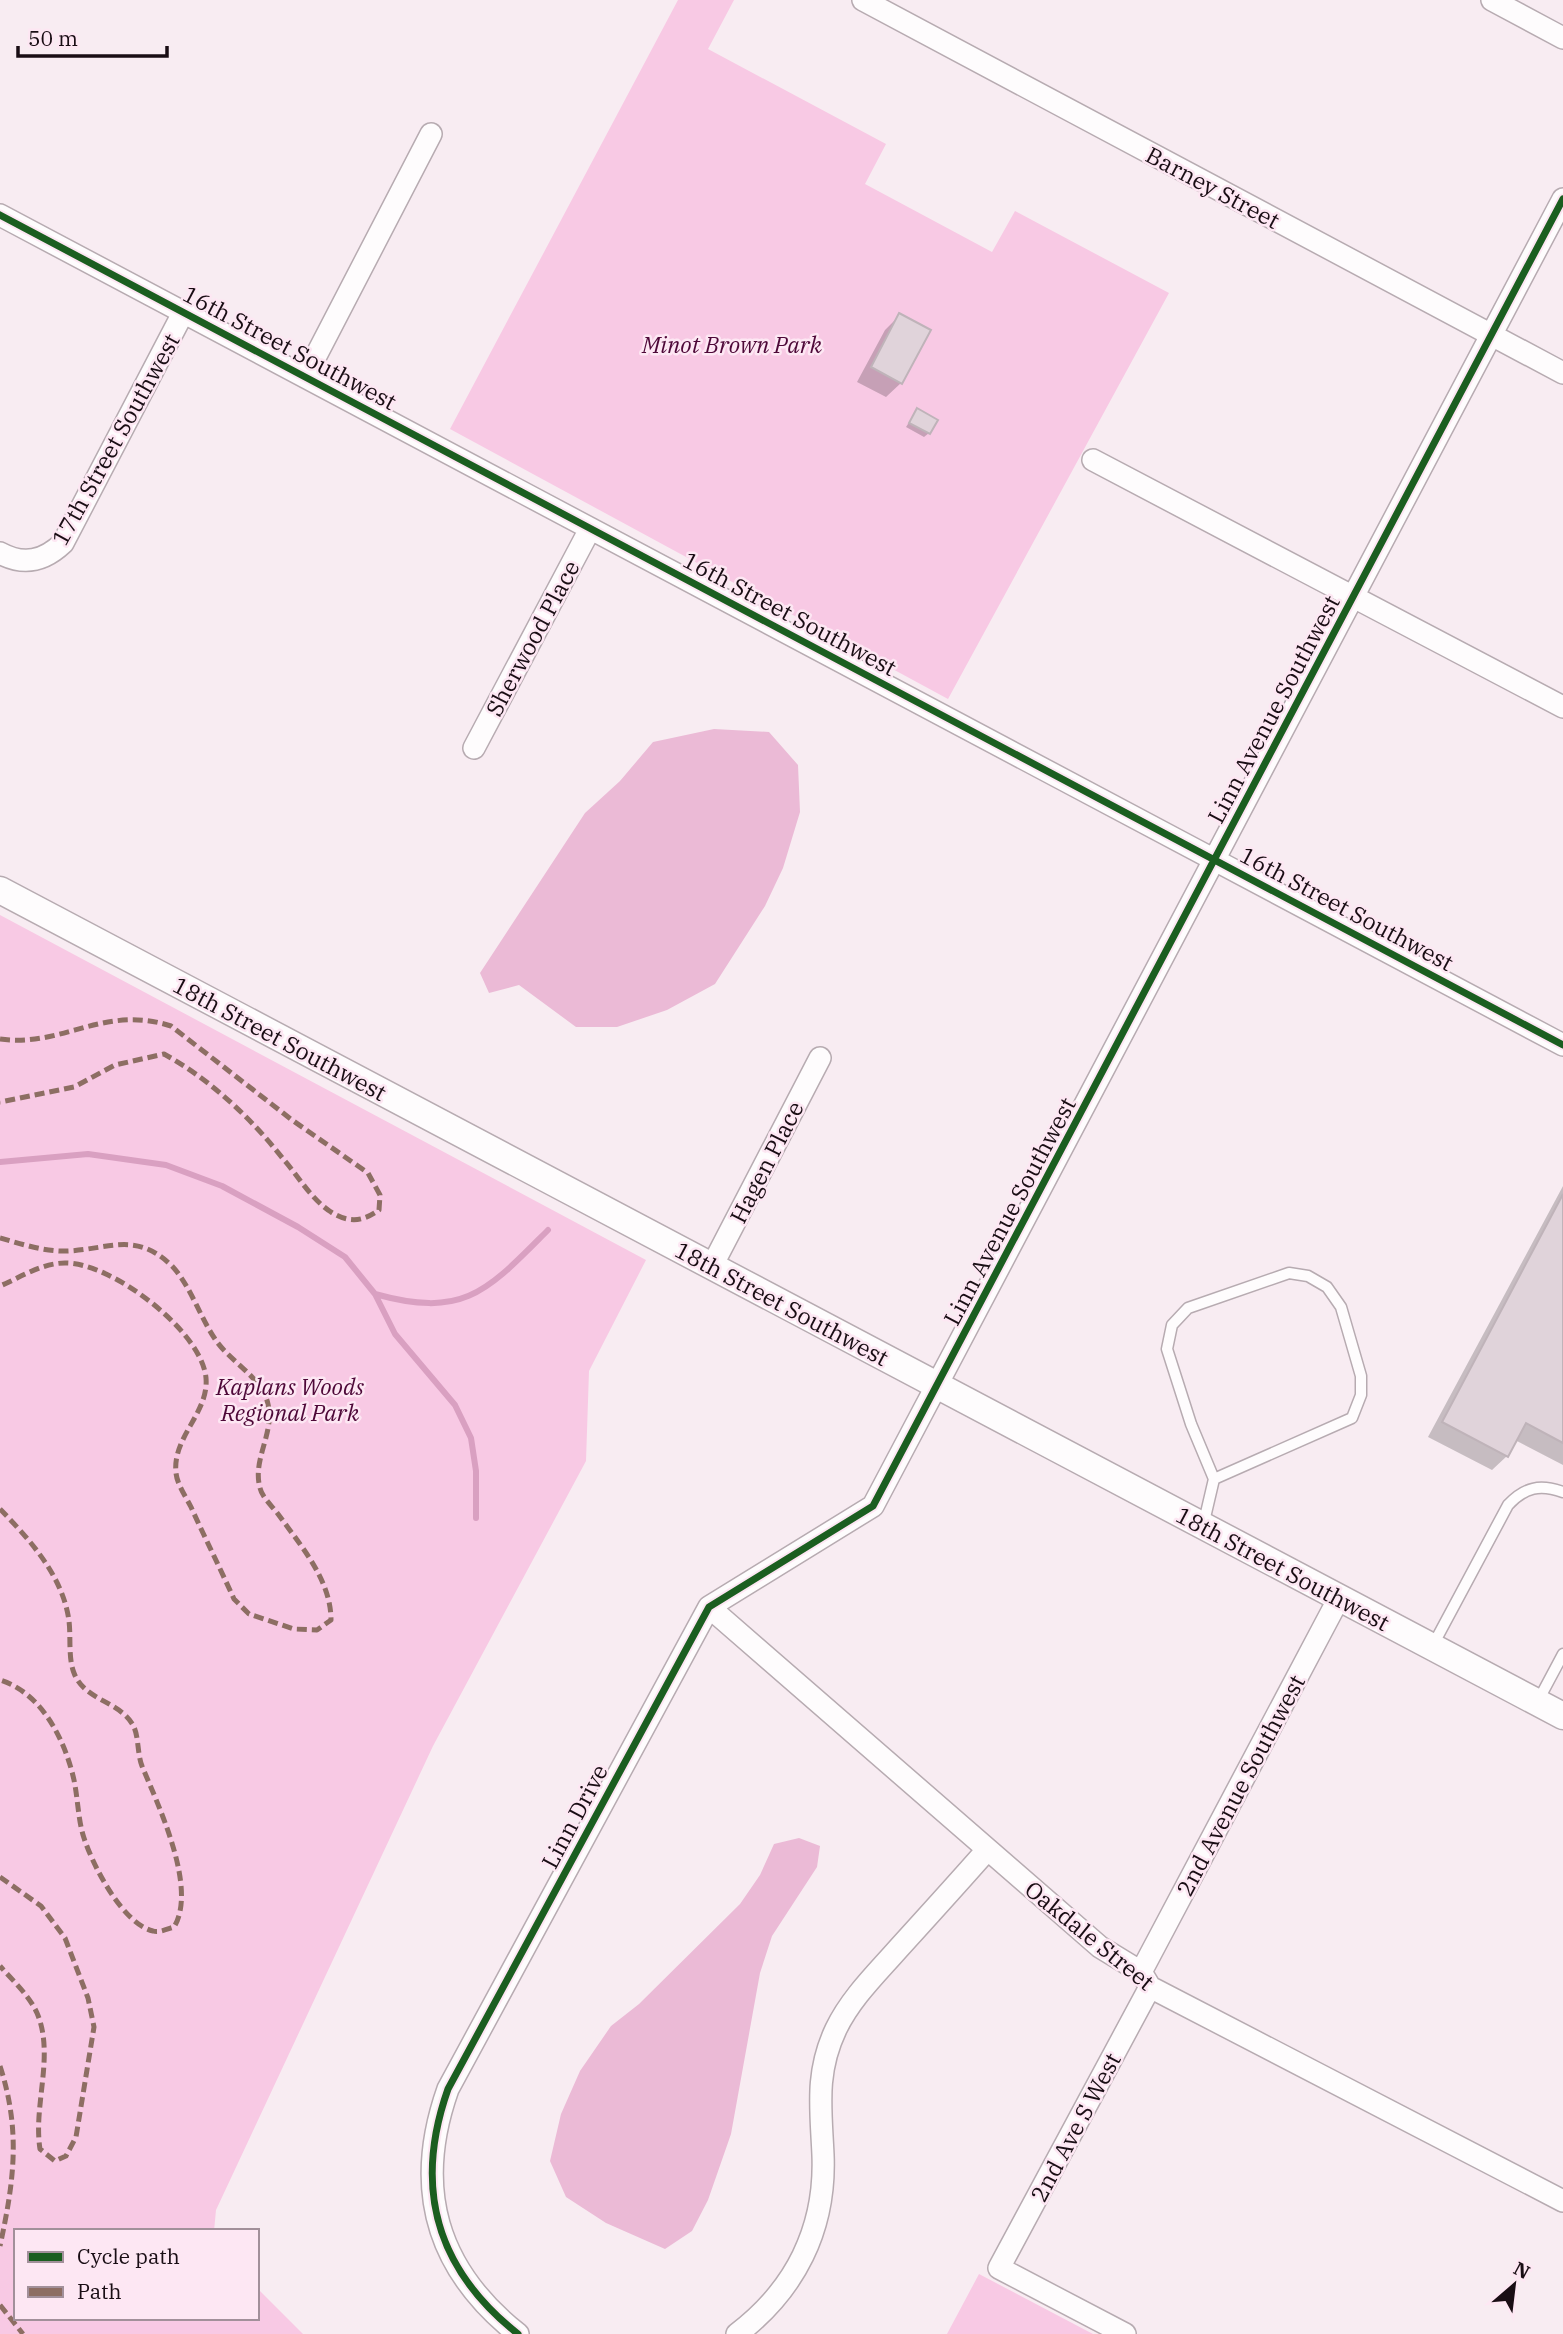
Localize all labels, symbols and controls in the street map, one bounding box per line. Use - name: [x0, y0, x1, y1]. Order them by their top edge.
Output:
- scale bar: [18, 14, 166, 58]
- text: 50 m: [28, 24, 78, 52]
- street label: Barney Street: [1141, 139, 1285, 235]
- street label: 16th Street Southwest: [178, 278, 402, 416]
- street label: 17th Street Southwest: [44, 328, 186, 550]
- park label: Minot Brown Park: [641, 329, 823, 359]
- street label: 16th Street Southwest: [678, 544, 902, 682]
- street label: Sherwood Place: [478, 555, 586, 721]
- street label: Linn Avenue Southwest: [1200, 590, 1346, 828]
- street label: 16th Street Southwest: [1235, 839, 1459, 977]
- street label: 18th Street Southwest: [168, 969, 392, 1107]
- street label: Linn Avenue Southwest: [936, 1092, 1082, 1330]
- street label: Hagen Place: [722, 1096, 810, 1228]
- street label: 18th Street Southwest: [670, 1234, 894, 1372]
- park label: Kaplans Woods Regional Park: [215, 1371, 365, 1427]
- street label: 18th Street Southwest: [1171, 1499, 1395, 1637]
- street label: 2nd Avenue Southwest: [1169, 1669, 1311, 1901]
- street label: Linn Drive: [534, 1759, 614, 1873]
- street label: Oakdale Street: [1019, 1874, 1161, 1996]
- street label: 2nd Ave S West: [1023, 2047, 1127, 2207]
- legend: [14, 2229, 259, 2320]
- text: Cycle path: [77, 2242, 180, 2270]
- north arrow: [1479, 2250, 1549, 2320]
- text: N: [1510, 2256, 1534, 2284]
- text: Path: [77, 2277, 122, 2305]

